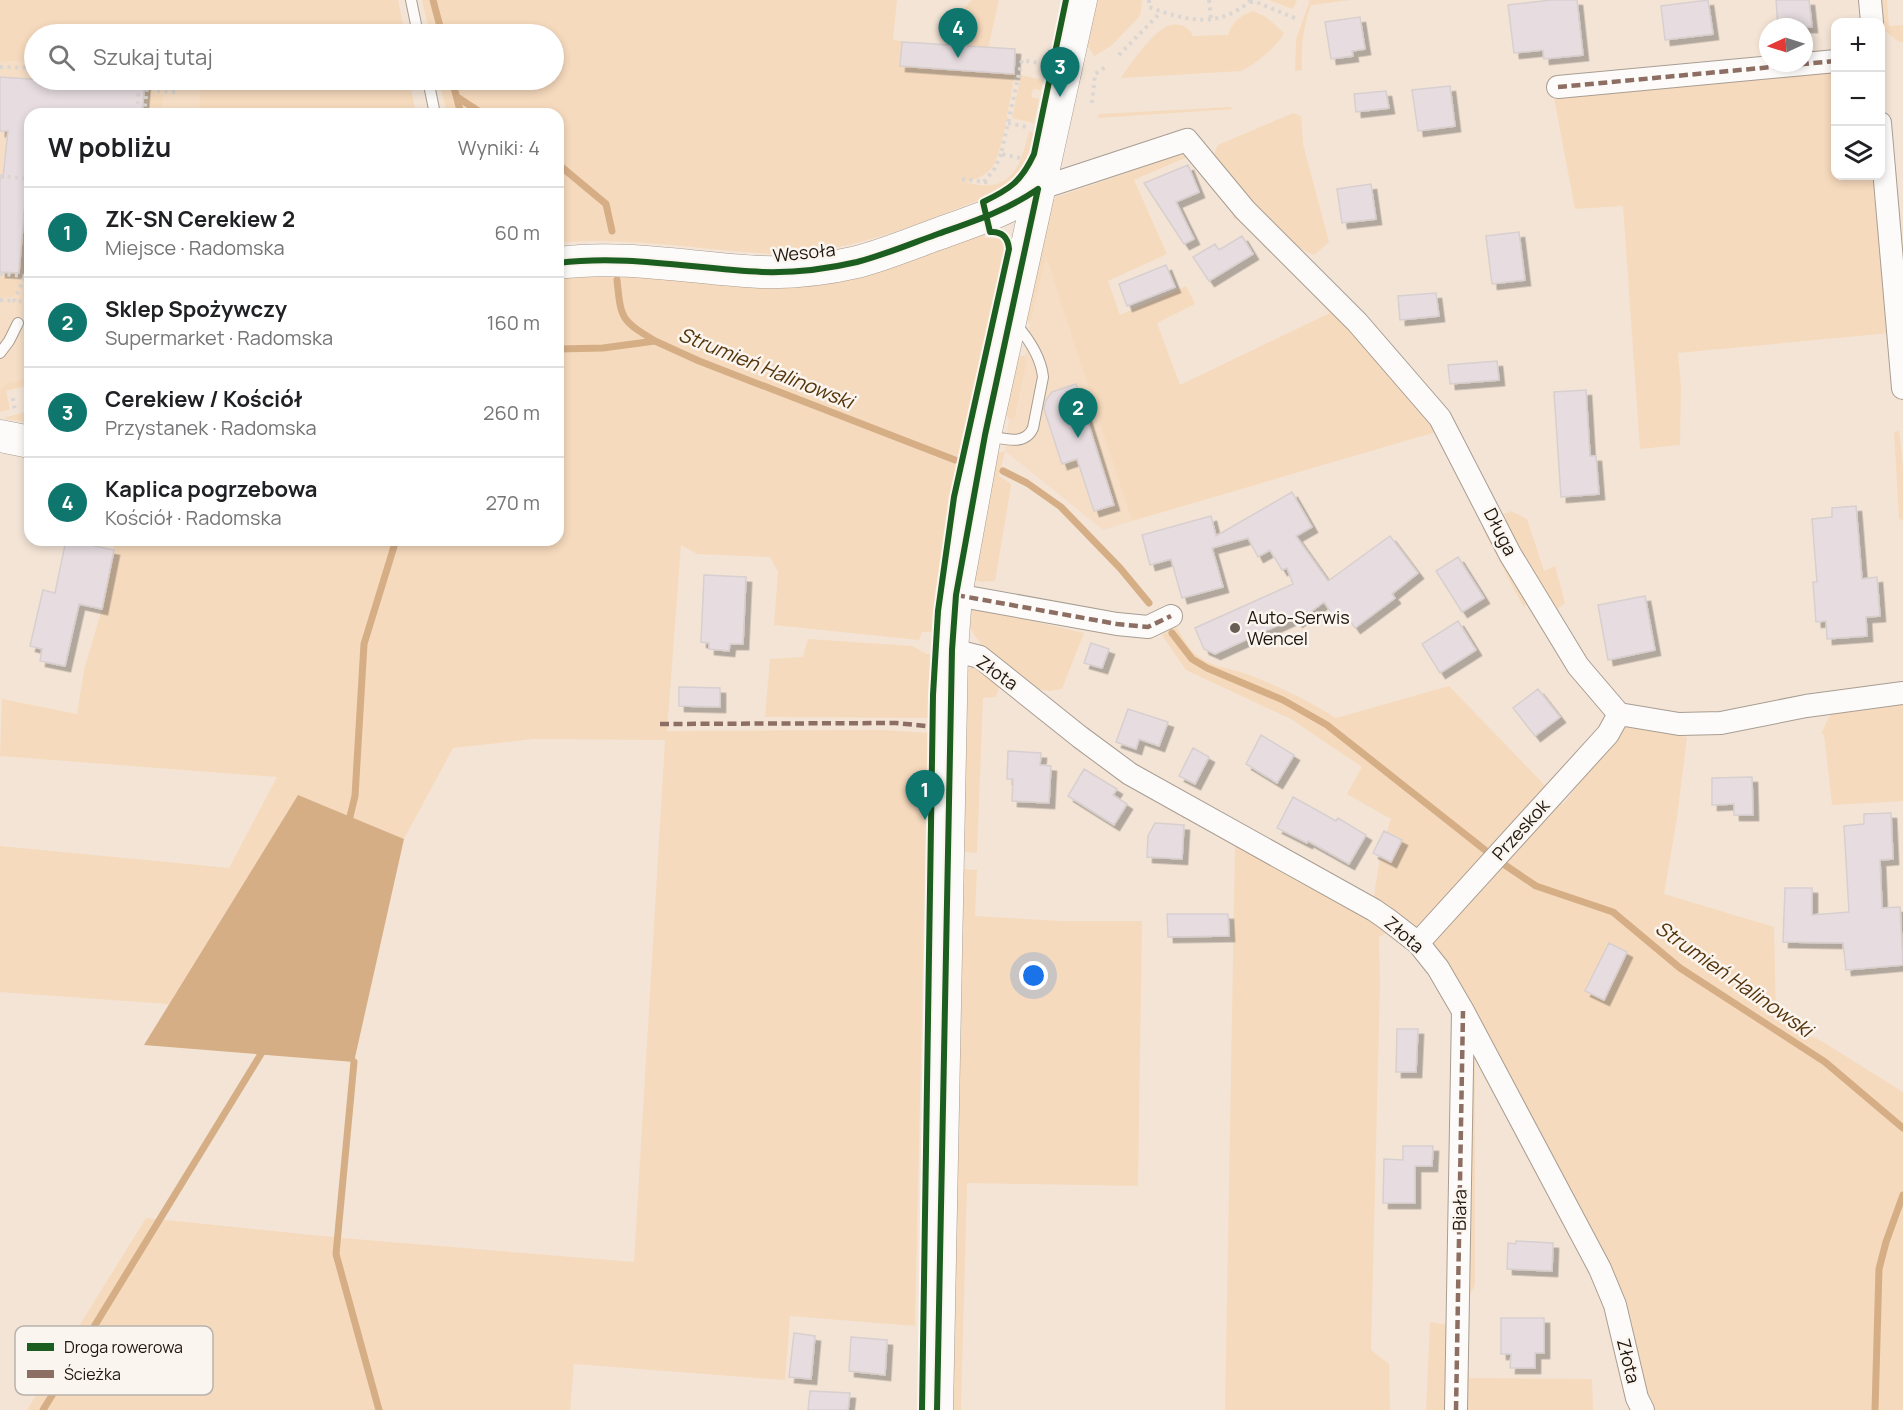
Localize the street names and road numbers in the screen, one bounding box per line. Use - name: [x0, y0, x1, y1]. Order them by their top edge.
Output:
- street label: Wesoła: [771, 237, 836, 267]
- street label: Długa: [1479, 504, 1523, 559]
- street label: Złota: [972, 649, 1023, 695]
- street label: Przeskok: [1486, 793, 1555, 865]
- street label: Złota: [1380, 910, 1430, 958]
- street label: Biała: [1447, 1189, 1471, 1231]
- street label: Złota: [1612, 1336, 1646, 1386]

